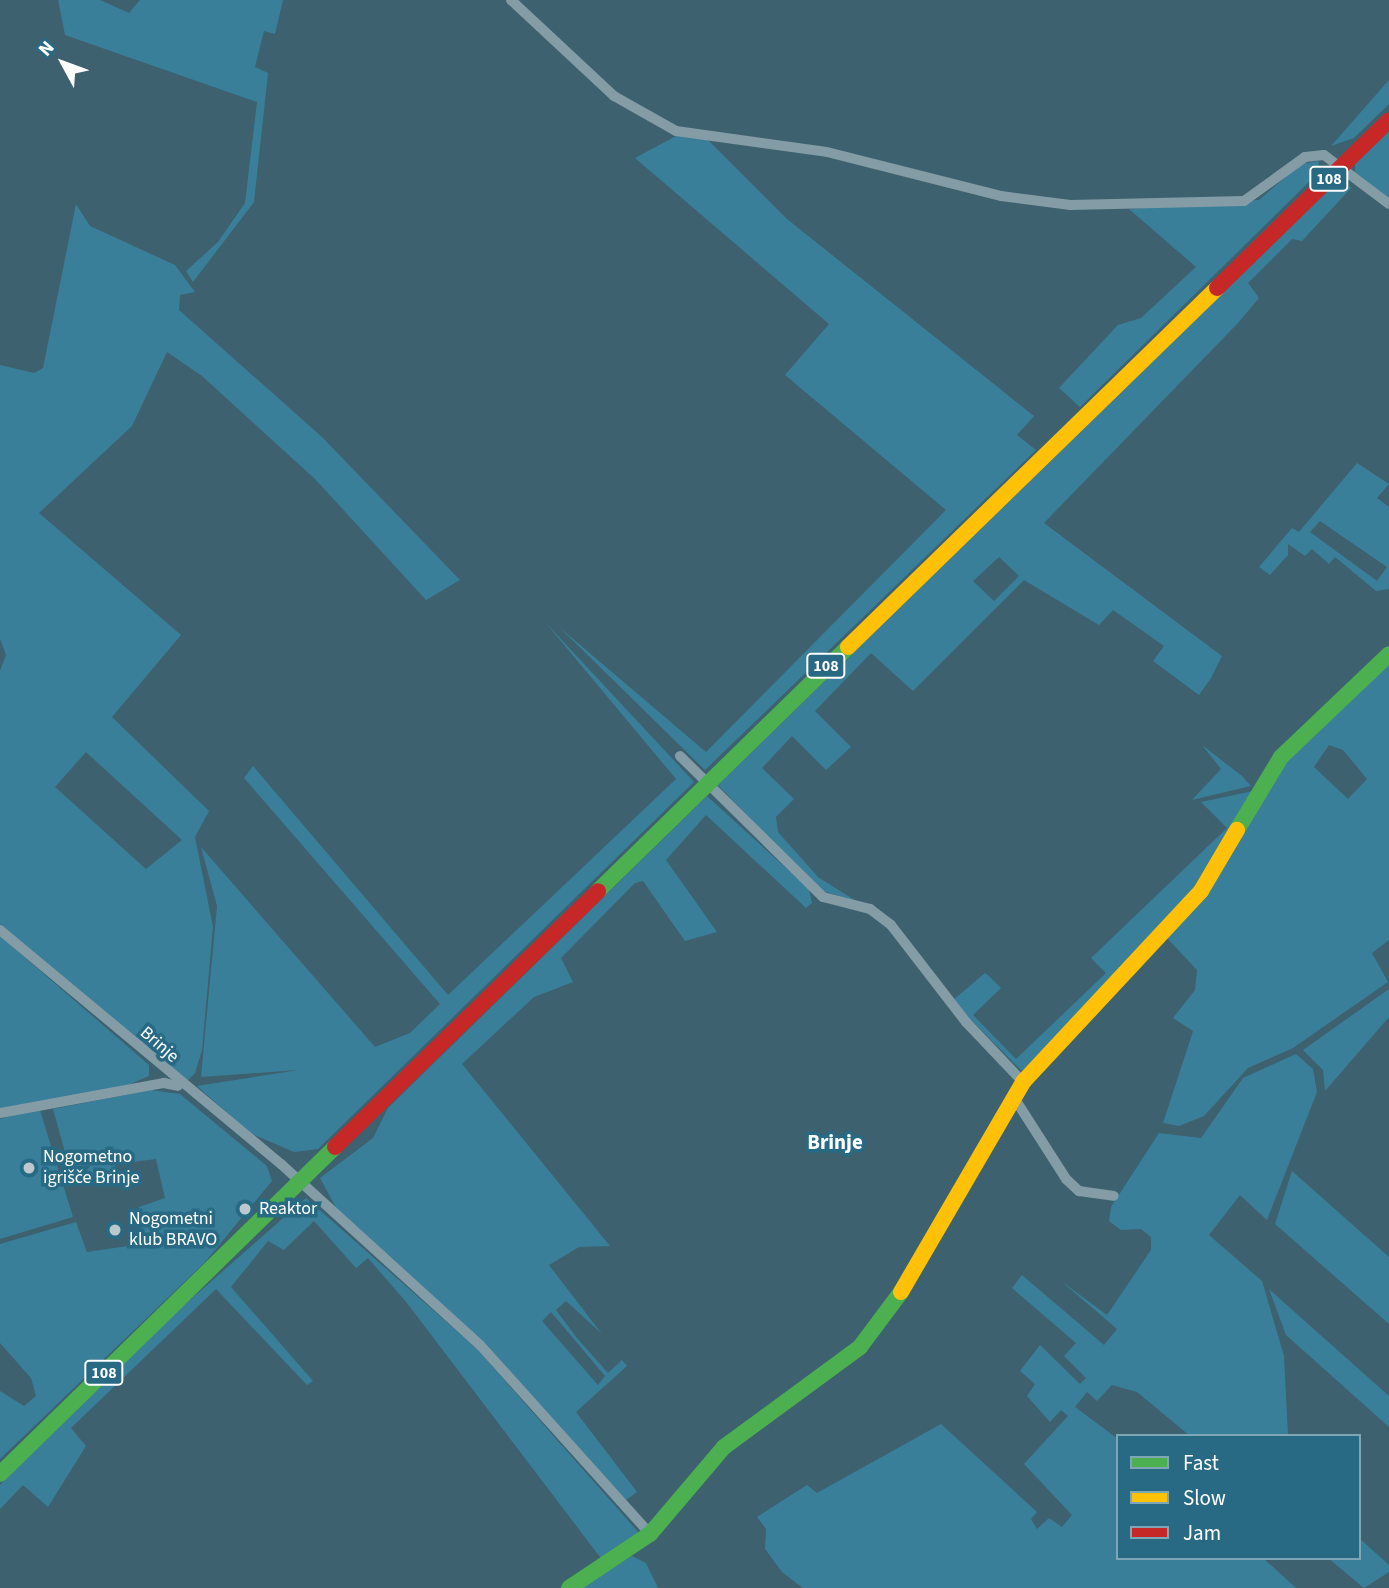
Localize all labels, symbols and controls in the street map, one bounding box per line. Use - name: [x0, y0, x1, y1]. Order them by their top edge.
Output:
- north arrow: [28, 28, 98, 98]
- text: N: [32, 35, 61, 63]
- road number: 108: [1308, 167, 1350, 192]
- road number: 108: [805, 653, 847, 678]
- street label: Brinje: [135, 1022, 183, 1068]
- district label: Brinje: [807, 1129, 863, 1155]
- place label: Nogometno igrišče Brinje: [43, 1147, 140, 1190]
- marker: Nogometno igrišče Brinje: [21, 1160, 37, 1176]
- place label: Reaktor: [259, 1198, 317, 1220]
- marker: Reaktor: [237, 1201, 253, 1217]
- place label: Nogometni klub BRAVO: [129, 1209, 217, 1252]
- marker: Nogometni klub BRAVO: [107, 1222, 123, 1238]
- road number: 108: [83, 1360, 125, 1386]
- legend: [1116, 1434, 1361, 1560]
- text: Fast: [1183, 1448, 1219, 1478]
- text: Slow: [1183, 1483, 1226, 1513]
- text: Jam: [1183, 1518, 1221, 1548]

